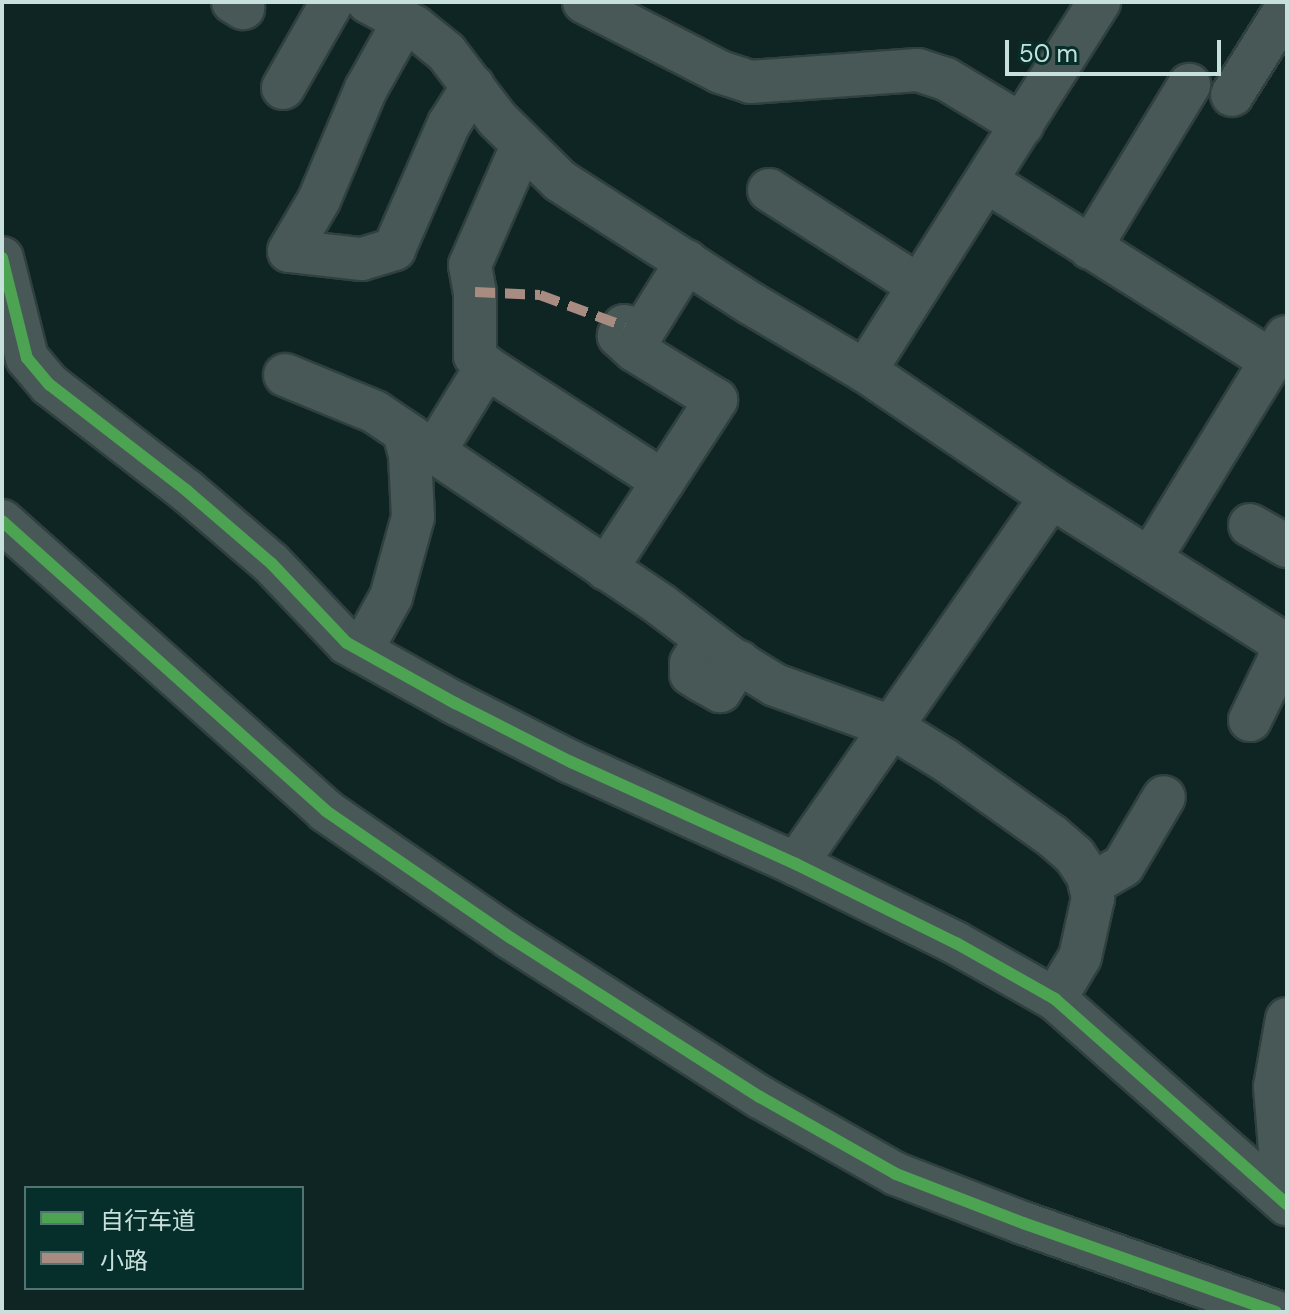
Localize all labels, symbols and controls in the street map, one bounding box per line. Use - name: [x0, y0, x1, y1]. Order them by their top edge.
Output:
- scale bar: [1009, 24, 1225, 74]
- text: 50 m: [1019, 38, 1078, 69]
- legend: [24, 1186, 304, 1290]
- text: 自行车道: [100, 1205, 196, 1236]
- text: 小路: [100, 1245, 148, 1276]

